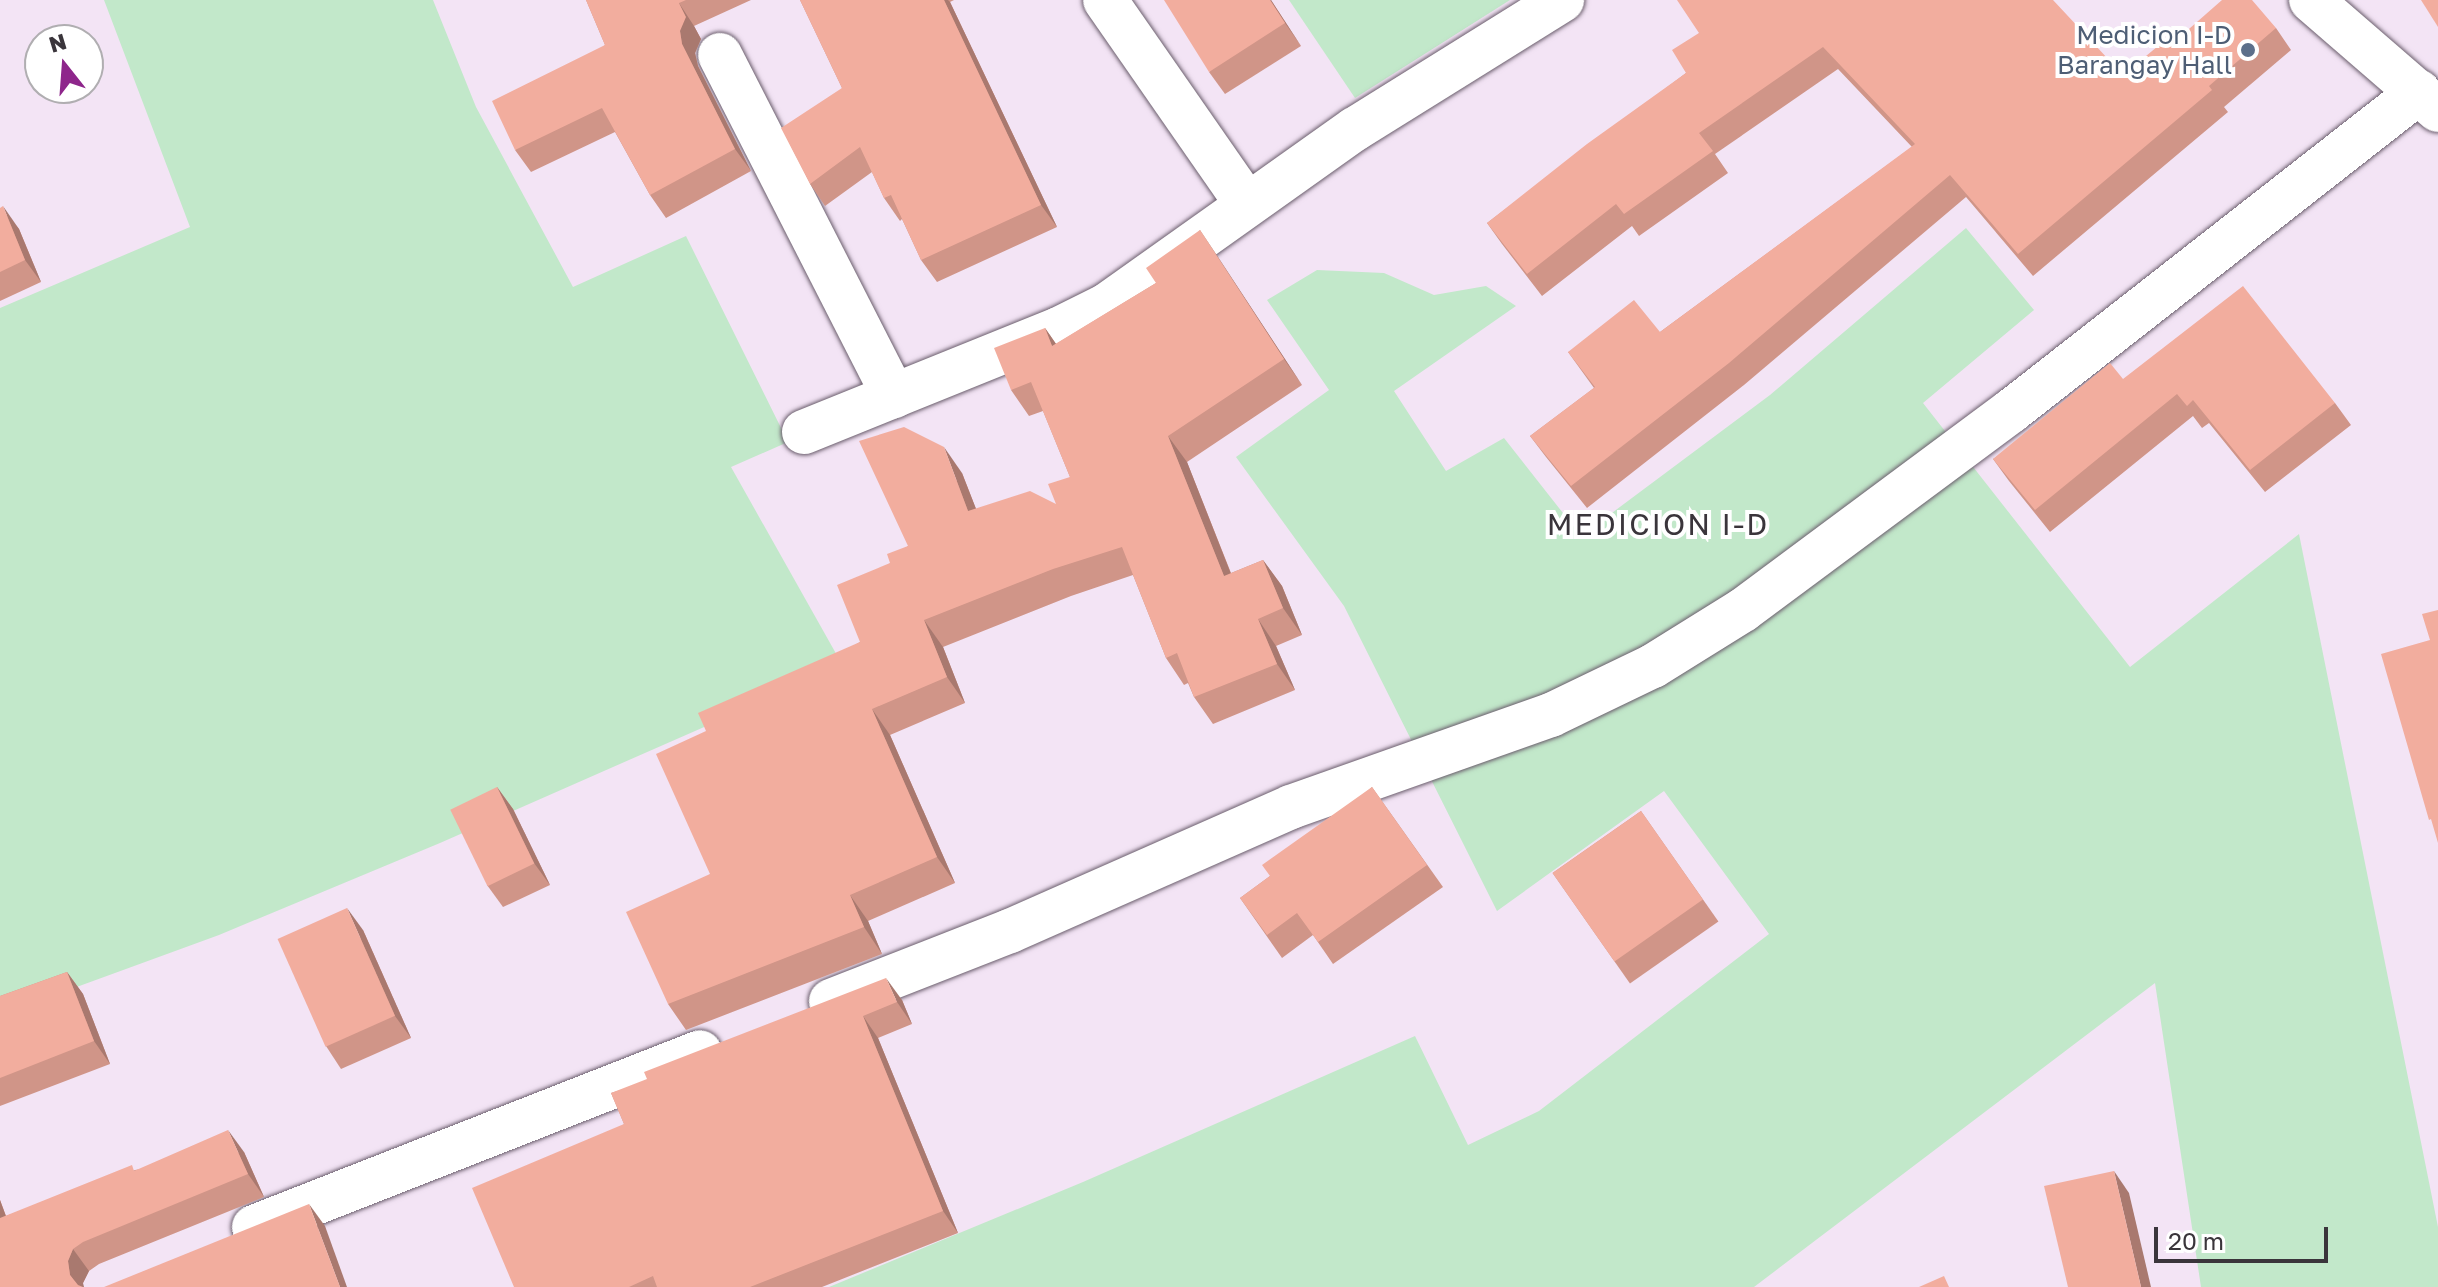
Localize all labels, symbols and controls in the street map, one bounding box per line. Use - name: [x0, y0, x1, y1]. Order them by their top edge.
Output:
- place label: Medicion I-D Barangay Hall: [2057, 19, 2232, 80]
- north arrow: [24, 24, 104, 104]
- text: N: [45, 27, 69, 58]
- marker: Medicion I-D Barangay Hall: [2239, 41, 2257, 59]
- district label: MEDICION I-D: [1547, 506, 1769, 542]
- scale bar: [2158, 1211, 2332, 1261]
- text: 20 m: [2168, 1226, 2224, 1255]

